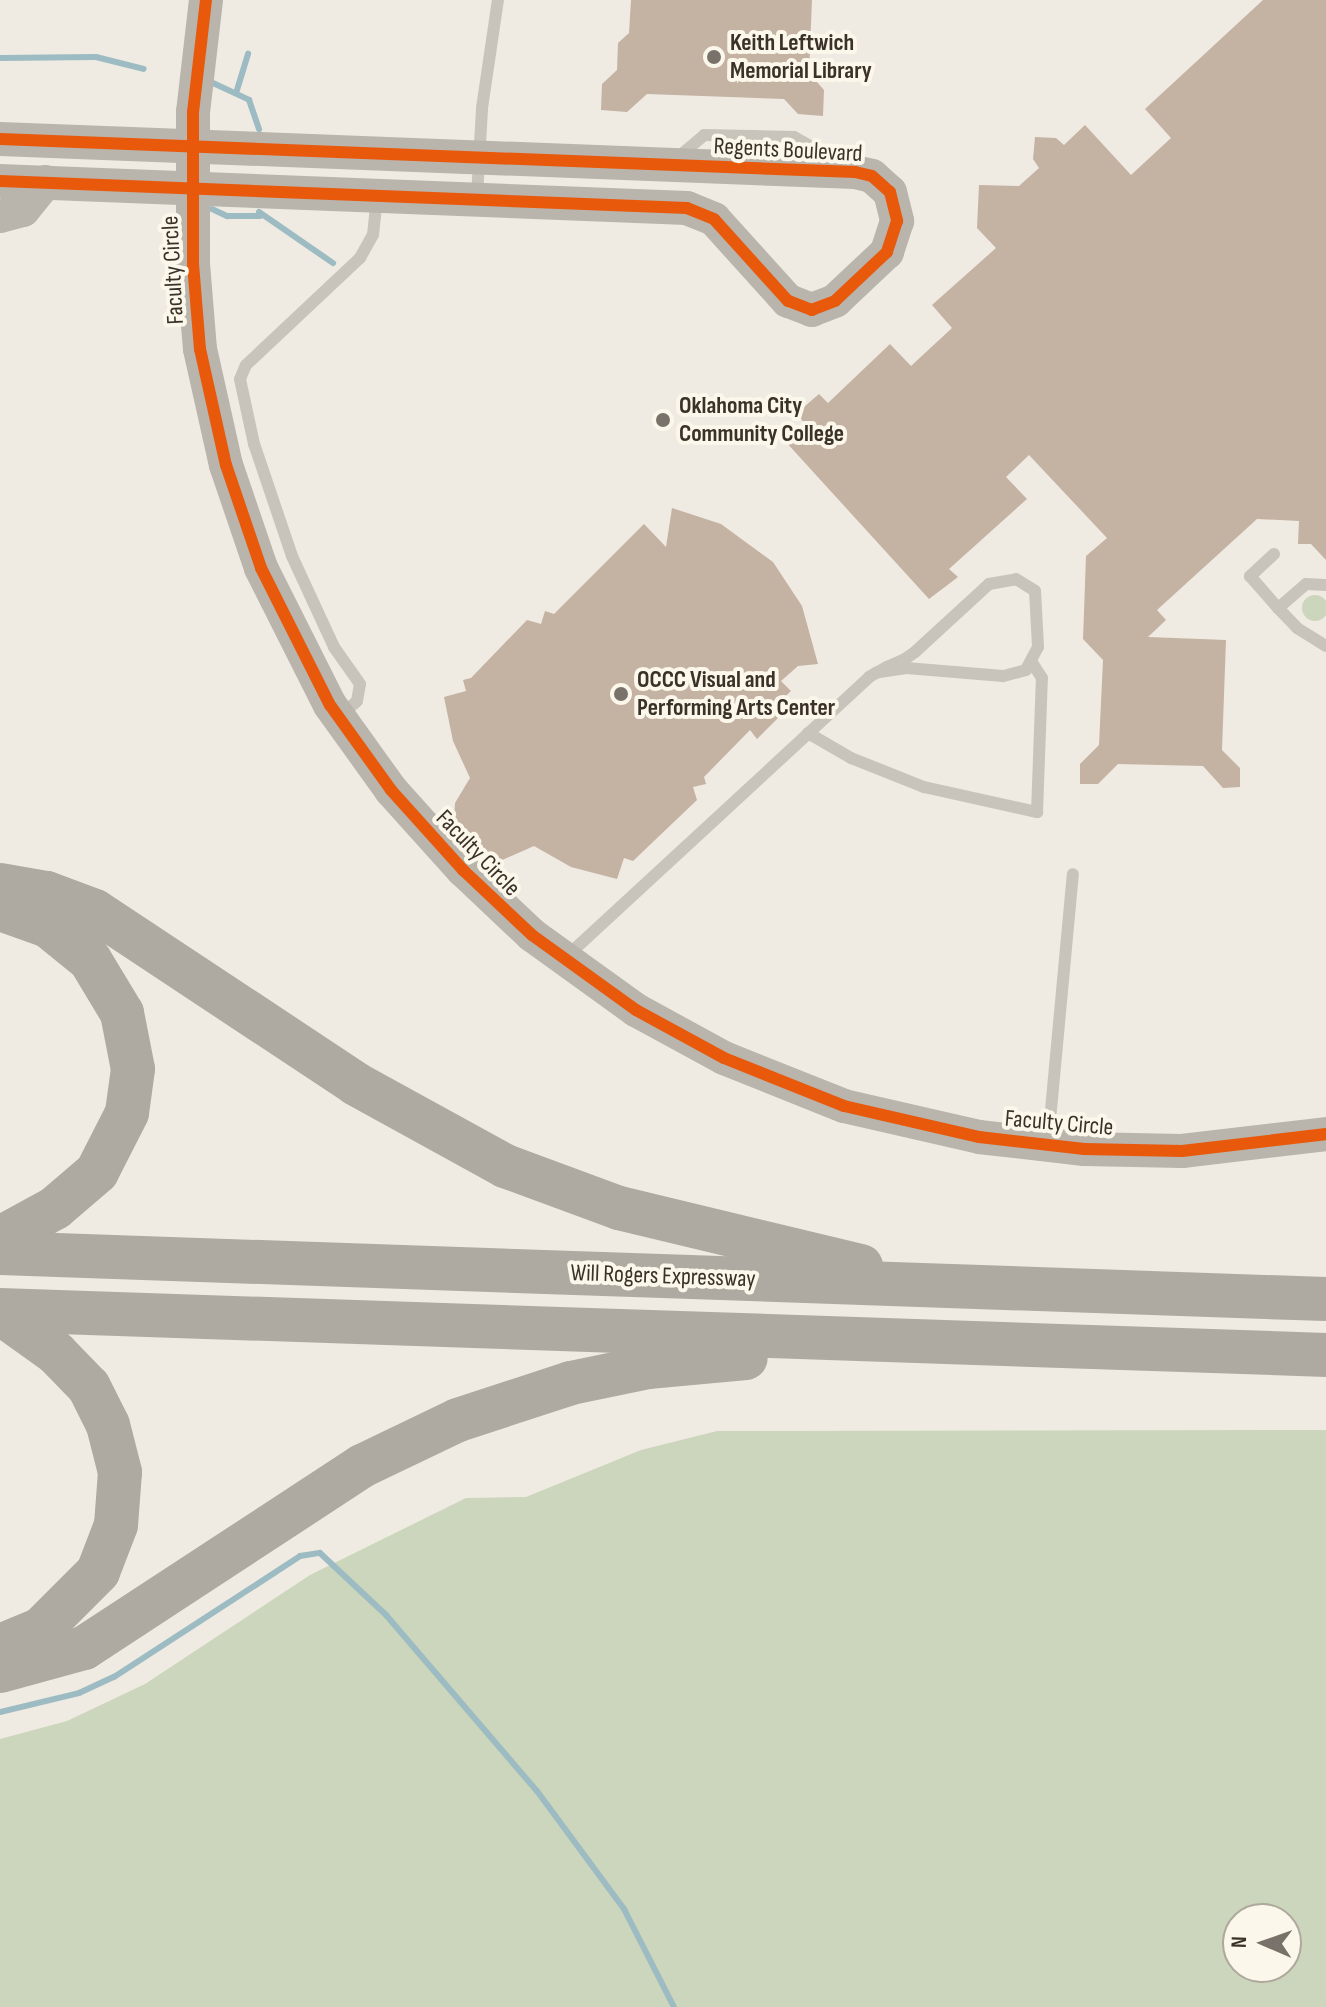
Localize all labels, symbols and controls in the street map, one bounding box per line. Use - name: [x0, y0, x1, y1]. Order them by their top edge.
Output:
- place label: Keith Leftwich Memorial Library: [730, 29, 872, 85]
- marker: Keith Leftwich Memorial Library: [705, 48, 723, 66]
- street label: Regents Boulevard: [713, 132, 863, 168]
- street label: Faculty Circle: [156, 215, 190, 325]
- place label: Oklahoma City Community College: [679, 392, 844, 448]
- marker: Oklahoma City Community College: [654, 411, 672, 429]
- place label: OCCC Visual and Performing Arts Center: [637, 666, 835, 722]
- marker: OCCC Visual and Performing Arts Center: [612, 685, 630, 703]
- street label: Faculty Circle: [430, 804, 526, 902]
- street label: Faculty Circle: [1004, 1104, 1114, 1142]
- street label: Will Rogers Expressway: [570, 1258, 756, 1294]
- north arrow: [1222, 1903, 1302, 1983]
- text: N: [1226, 1936, 1253, 1949]

